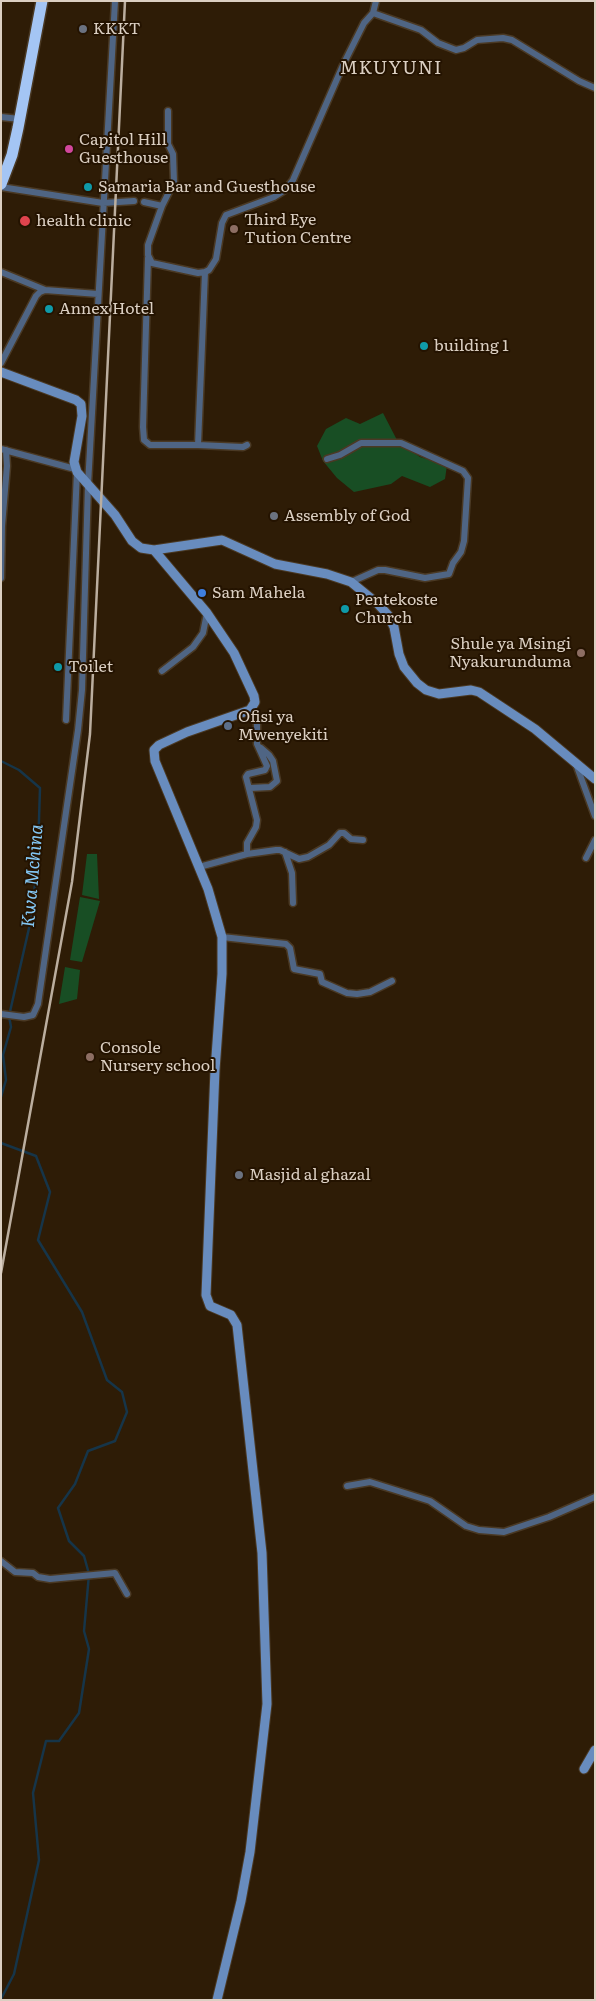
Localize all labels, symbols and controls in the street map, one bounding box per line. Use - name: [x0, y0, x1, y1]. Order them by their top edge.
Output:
- place label: KKKT: [93, 19, 141, 39]
- marker: KKKT: [77, 23, 89, 35]
- district label: MKUYUNI: [339, 58, 443, 80]
- place label: Capitol Hill Guesthouse: [79, 130, 168, 168]
- marker: Capitol Hill Guesthouse: [63, 143, 75, 155]
- place label: Samaria Bar and Guesthouse: [98, 177, 316, 197]
- marker: Samaria Bar and Guesthouse: [82, 181, 94, 193]
- place label: Third Eye Tution Centre: [244, 210, 351, 248]
- place label: health clinic: [36, 211, 131, 231]
- marker: health clinic: [18, 214, 32, 228]
- marker: Third Eye Tution Centre: [228, 223, 240, 235]
- place label: Annex Hotel: [59, 299, 154, 319]
- marker: Annex Hotel: [43, 303, 55, 315]
- place label: building 1: [434, 336, 509, 356]
- marker: building 1: [418, 340, 430, 352]
- place label: Assembly of God: [284, 506, 410, 526]
- marker: Assembly of God: [268, 510, 280, 522]
- place label: Sam Mahela: [212, 583, 305, 603]
- marker: Sam Mahela: [196, 587, 208, 599]
- place label: Pentekoste Church: [355, 590, 438, 628]
- marker: Pentekoste Church: [339, 603, 351, 615]
- place label: Shule ya Msingi Nyakurunduma: [449, 634, 571, 672]
- marker: Shule ya Msingi Nyakurunduma: [575, 647, 587, 659]
- place label: Toilet: [68, 657, 113, 677]
- marker: Toilet: [52, 661, 64, 673]
- place label: Ofisi ya Mwenyekiti: [238, 707, 328, 745]
- marker: Ofisi ya Mwenyekiti: [222, 720, 234, 732]
- water label: Kwa Mchina: [18, 823, 48, 929]
- place label: Console Nursery school: [100, 1038, 215, 1076]
- marker: Console Nursery school: [84, 1051, 96, 1063]
- place label: Masjid al ghazal: [249, 1165, 371, 1185]
- marker: Masjid al ghazal: [233, 1169, 245, 1181]

